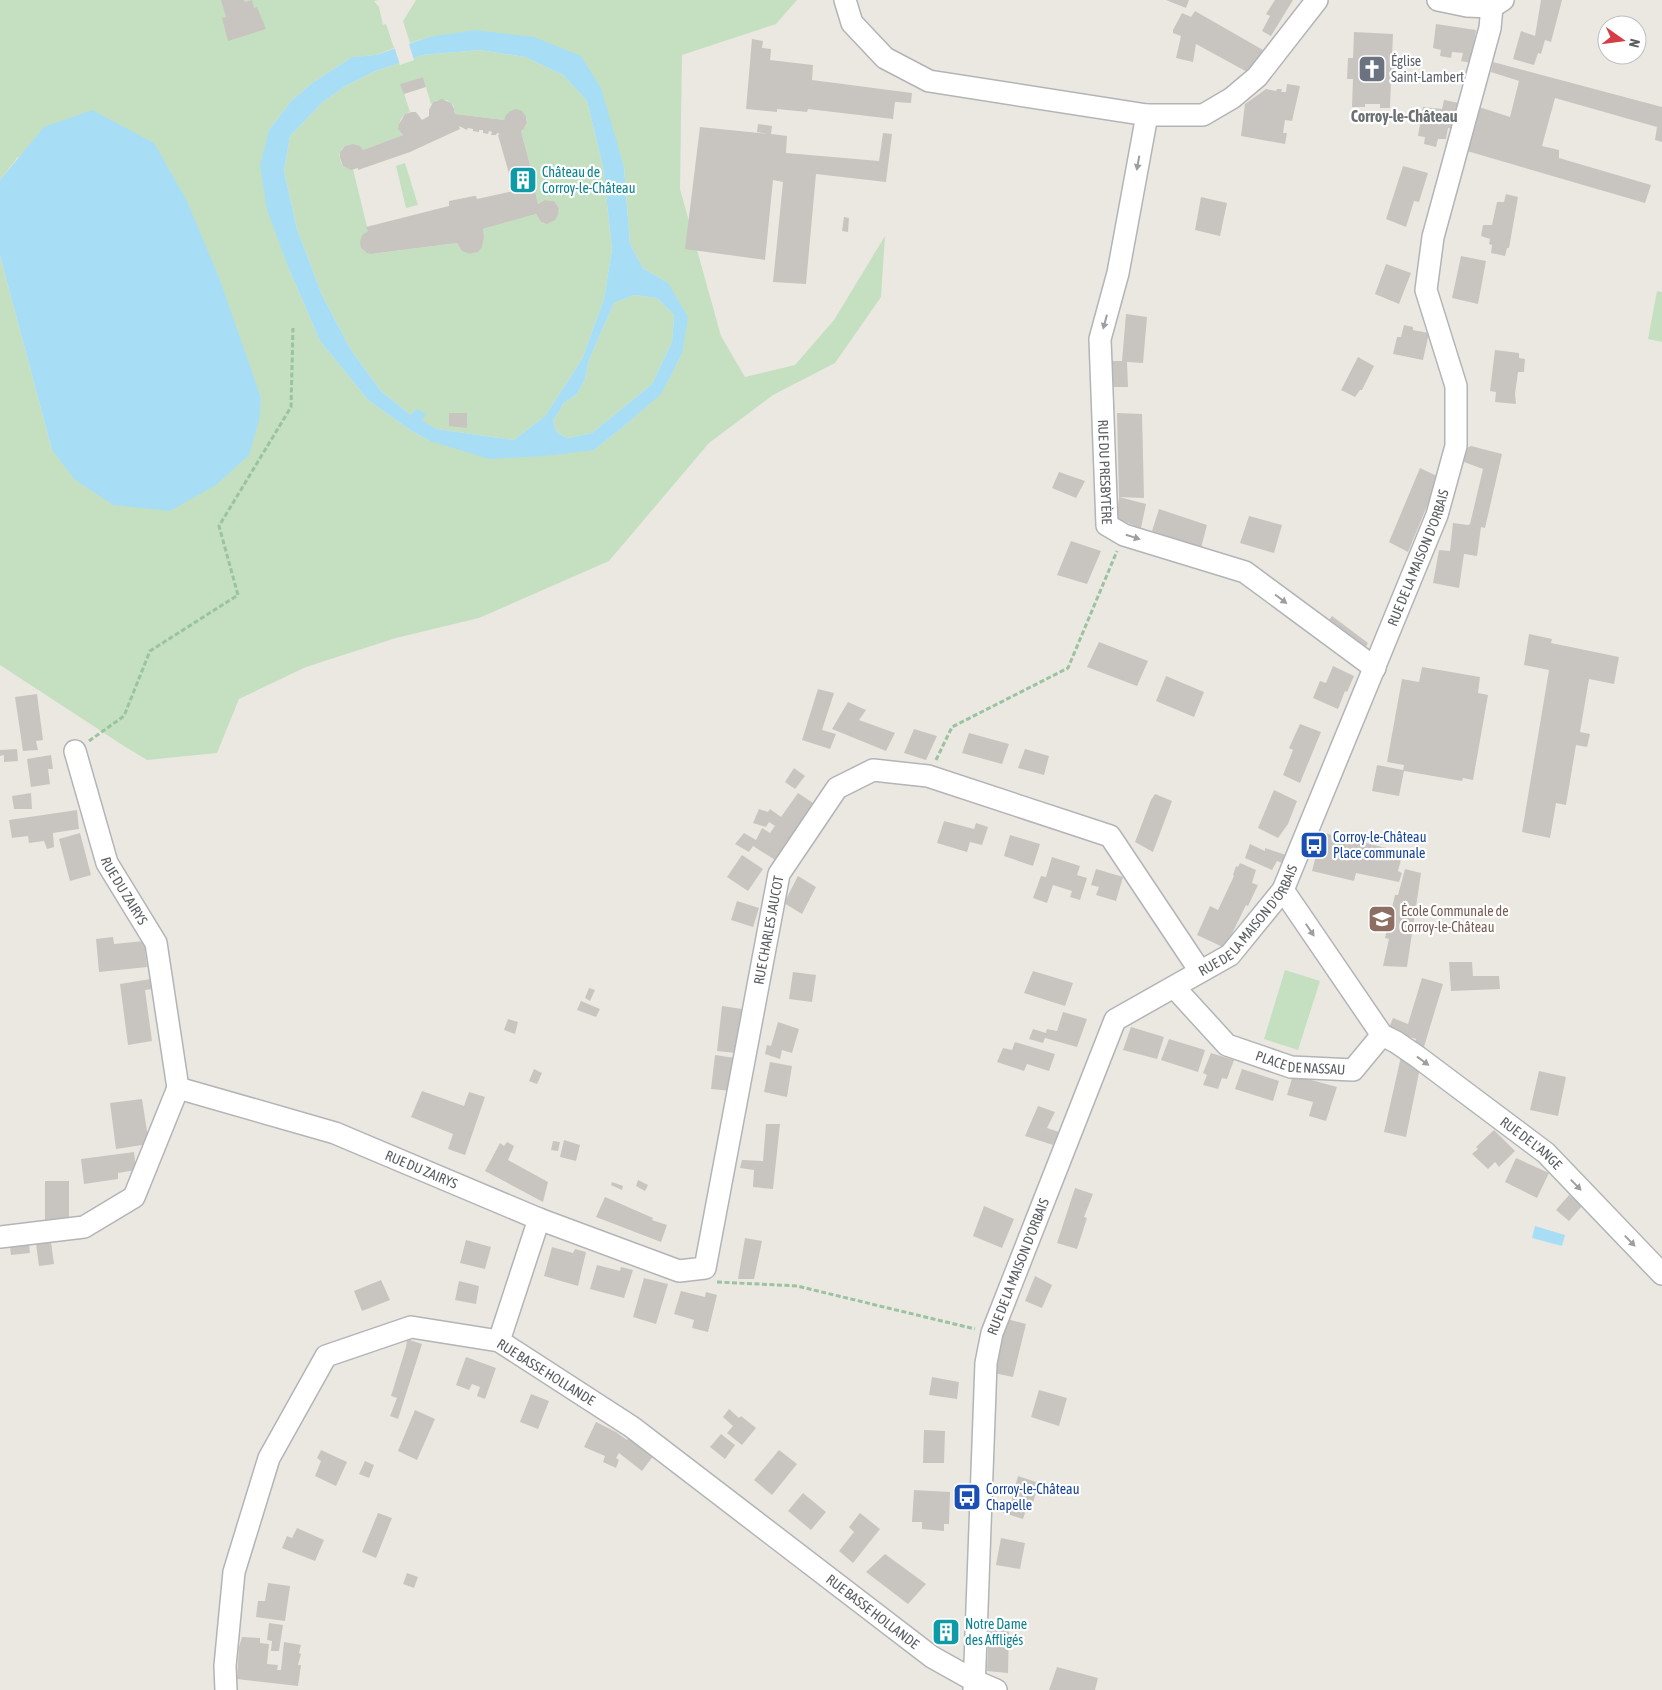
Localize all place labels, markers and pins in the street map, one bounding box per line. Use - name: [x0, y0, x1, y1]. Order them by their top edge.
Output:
- place label: Église Saint-Lambert: [1391, 53, 1464, 85]
- church icon: Église Saint-Lambert: [1357, 54, 1387, 84]
- place label: Château de Corroy-le-Château: [542, 164, 635, 196]
- building icon: Château de Corroy-le-Château: [508, 165, 538, 195]
- place label: Corroy-le-Château Place communale: [1333, 829, 1426, 861]
- bus stop icon: Corroy-le-Château Place communale: [1299, 830, 1329, 860]
- place label: École Communale de Corroy-le-Château: [1401, 903, 1509, 935]
- school or university icon: École Communale de Corroy-le-Château: [1367, 904, 1397, 934]
- place label: Corroy-le-Château Chapelle: [986, 1481, 1079, 1513]
- bus stop icon: Corroy-le-Château Chapelle: [952, 1482, 982, 1512]
- place label: Notre Dame des Affligés: [965, 1616, 1027, 1648]
- building icon: Notre Dame des Affligés: [931, 1617, 961, 1647]

